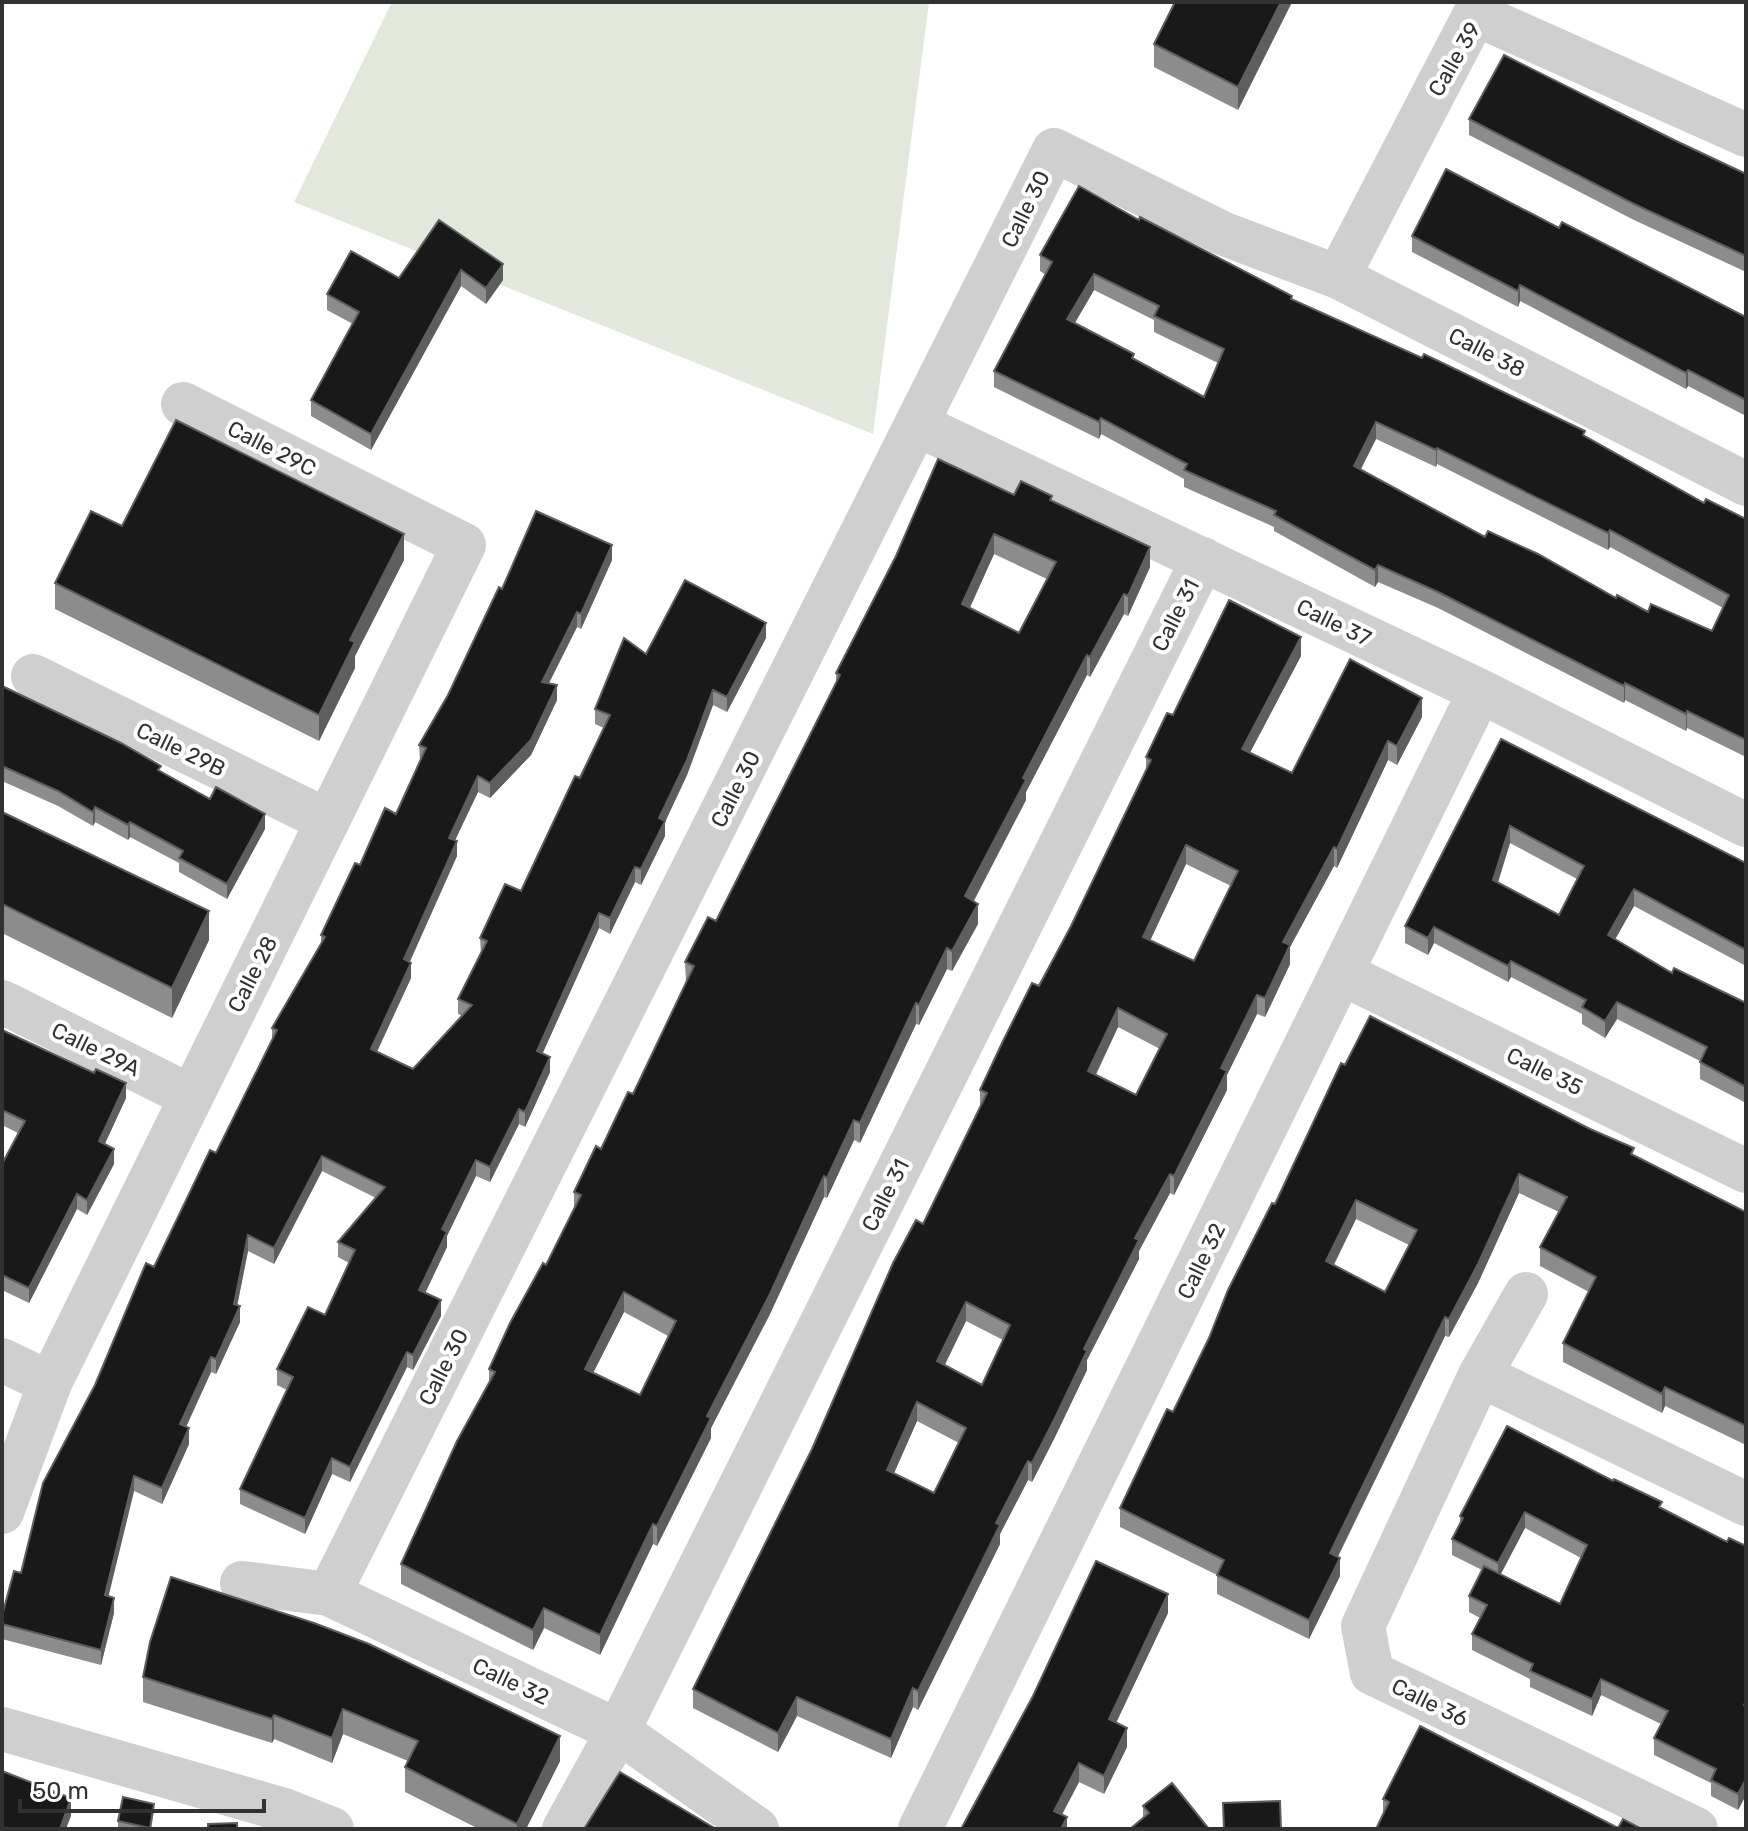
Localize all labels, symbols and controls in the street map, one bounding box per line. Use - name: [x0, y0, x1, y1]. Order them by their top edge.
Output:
- street label: Calle 39: [1422, 17, 1486, 101]
- street label: Calle 30: [995, 166, 1056, 252]
- street label: Calle 38: [1444, 322, 1530, 383]
- street label: Calle 29C: [223, 415, 321, 482]
- street label: Calle 31: [1146, 575, 1205, 656]
- street label: Calle 37: [1292, 593, 1376, 652]
- street label: Calle 29B: [132, 716, 230, 783]
- street label: Calle 30: [705, 746, 766, 832]
- street label: Calle 28: [222, 932, 283, 1017]
- street label: Calle 29A: [47, 1016, 145, 1083]
- street label: Calle 35: [1502, 1041, 1587, 1101]
- street label: Calle 31: [856, 1155, 915, 1236]
- street label: Calle 32: [1171, 1219, 1231, 1304]
- street label: Calle 30: [413, 1324, 474, 1410]
- street label: Calle 32: [468, 1652, 553, 1711]
- street label: Calle 36: [1387, 1672, 1472, 1732]
- scale bar: [20, 1763, 264, 1813]
- text: 50 m: [32, 1777, 89, 1805]

